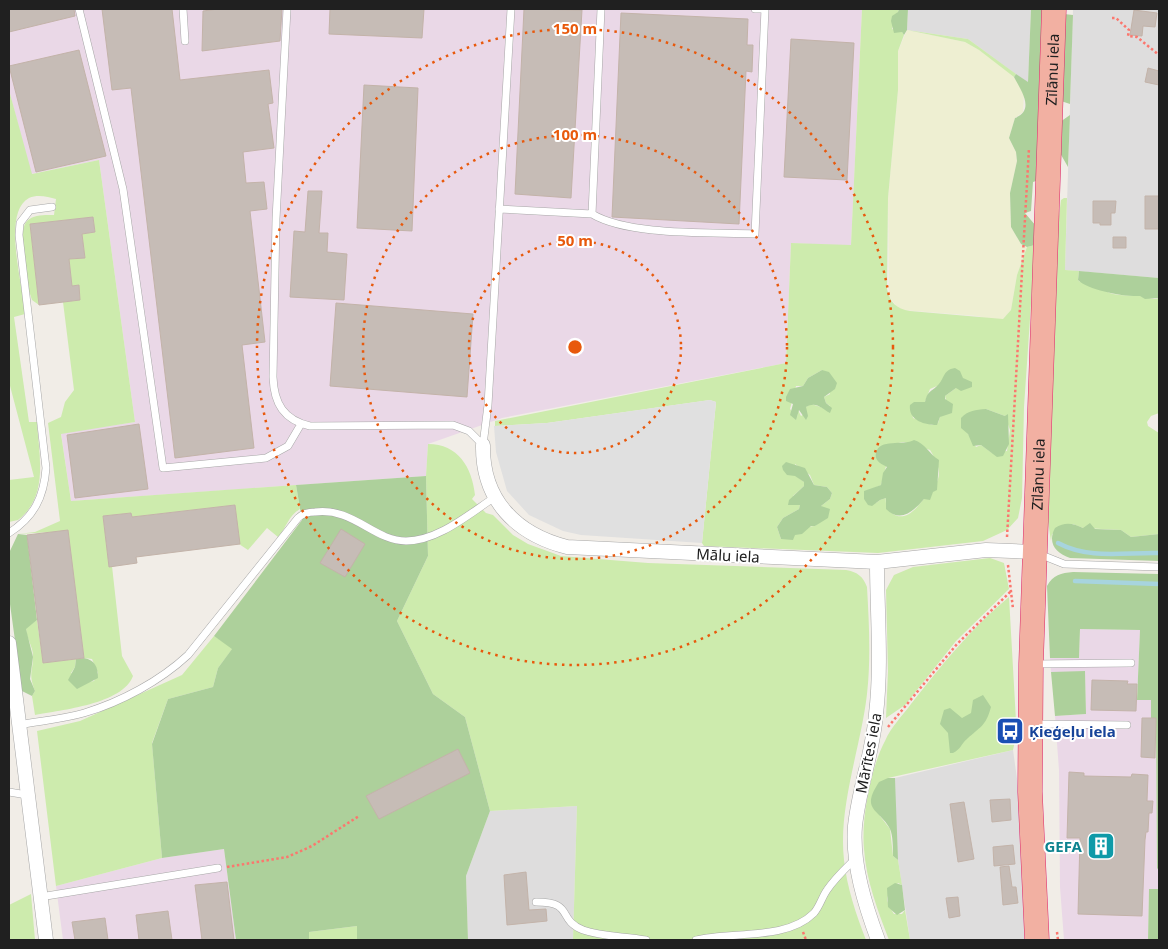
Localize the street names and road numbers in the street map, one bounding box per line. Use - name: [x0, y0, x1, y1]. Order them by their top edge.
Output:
- street label: Zīlānu iela: [1041, 33, 1063, 106]
- street label: Zīlānu iela: [1026, 438, 1049, 511]
- street label: Mālu iela: [696, 543, 760, 567]
- street label: Mārītes iela: [850, 711, 886, 795]

